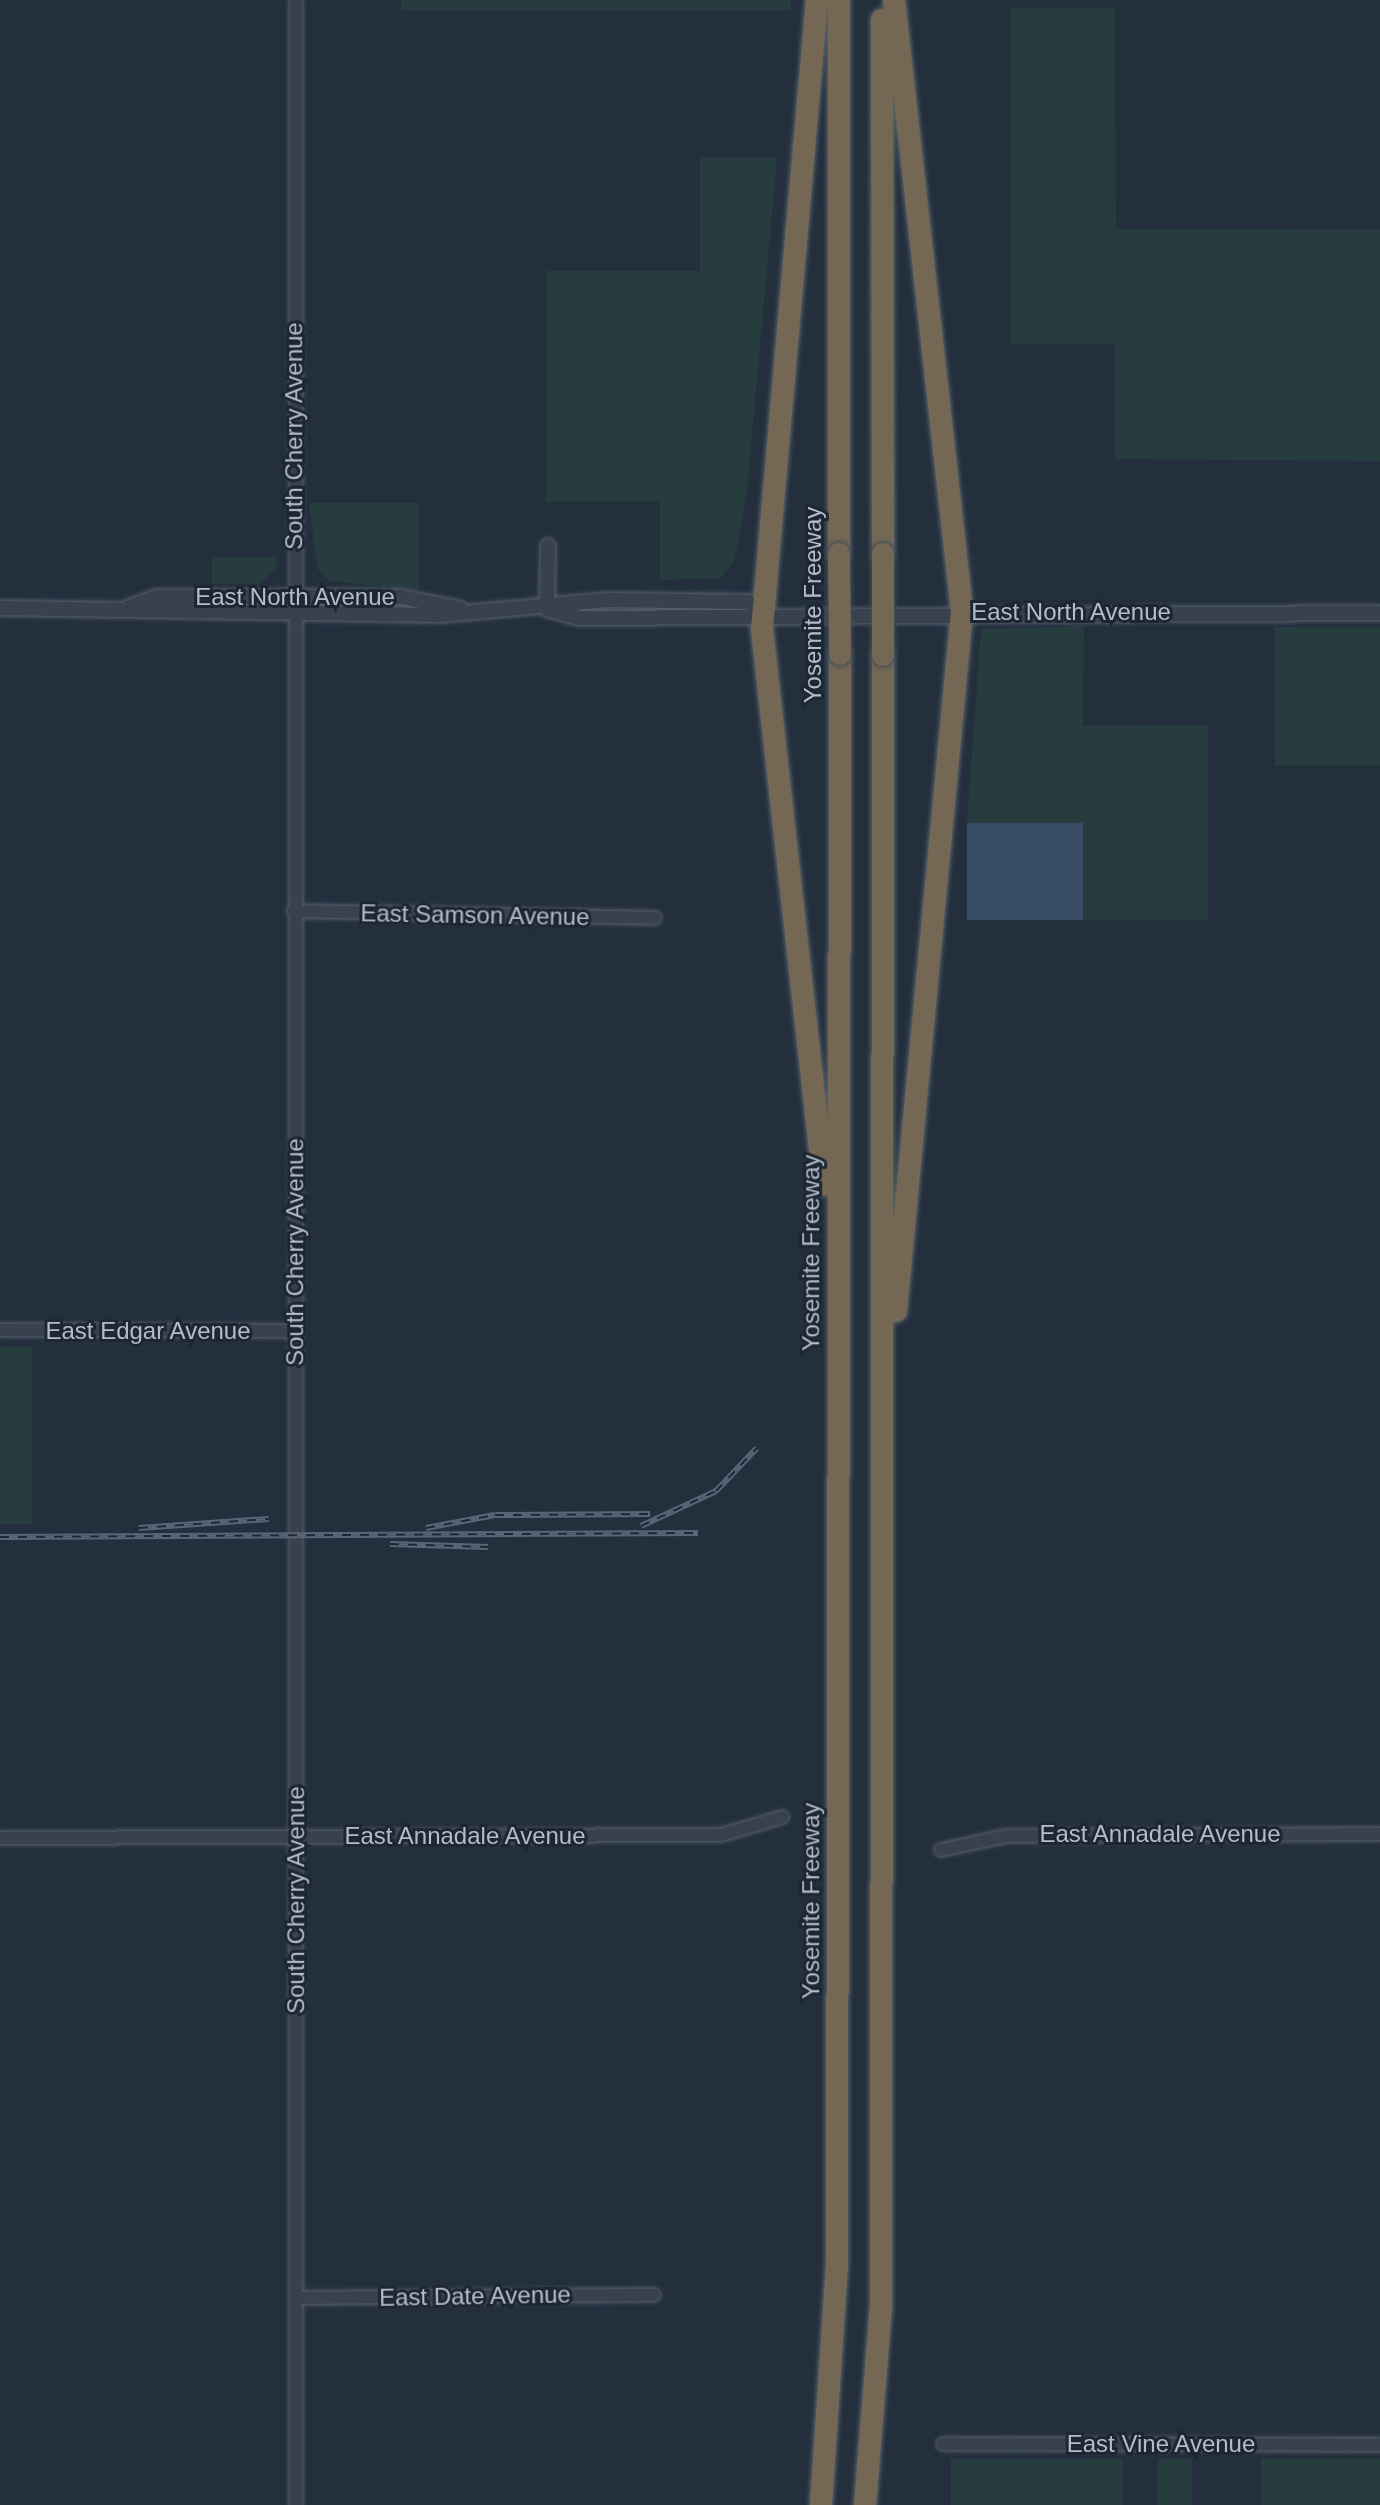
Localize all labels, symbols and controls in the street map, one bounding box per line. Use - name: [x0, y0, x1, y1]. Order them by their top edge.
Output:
- street label: South Cherry Avenue: [280, 321, 308, 551]
- street label: Yosemite Freeway: [799, 507, 827, 703]
- street label: East North Avenue: [194, 583, 396, 611]
- street label: East North Avenue: [970, 598, 1172, 626]
- street label: East Samson Avenue: [360, 899, 590, 931]
- street label: South Cherry Avenue: [281, 1137, 309, 1367]
- street label: Yosemite Freeway: [797, 1155, 825, 1351]
- street label: East Edgar Avenue: [45, 1317, 251, 1345]
- street label: South Cherry Avenue: [282, 1785, 310, 2015]
- street label: Yosemite Freeway: [797, 1803, 825, 1999]
- street label: East Annadale Avenue: [1038, 1820, 1282, 1848]
- street label: East Annadale Avenue: [343, 1822, 587, 1850]
- street label: East Date Avenue: [378, 2280, 572, 2312]
- street label: East Vine Avenue: [1066, 2430, 1256, 2458]

